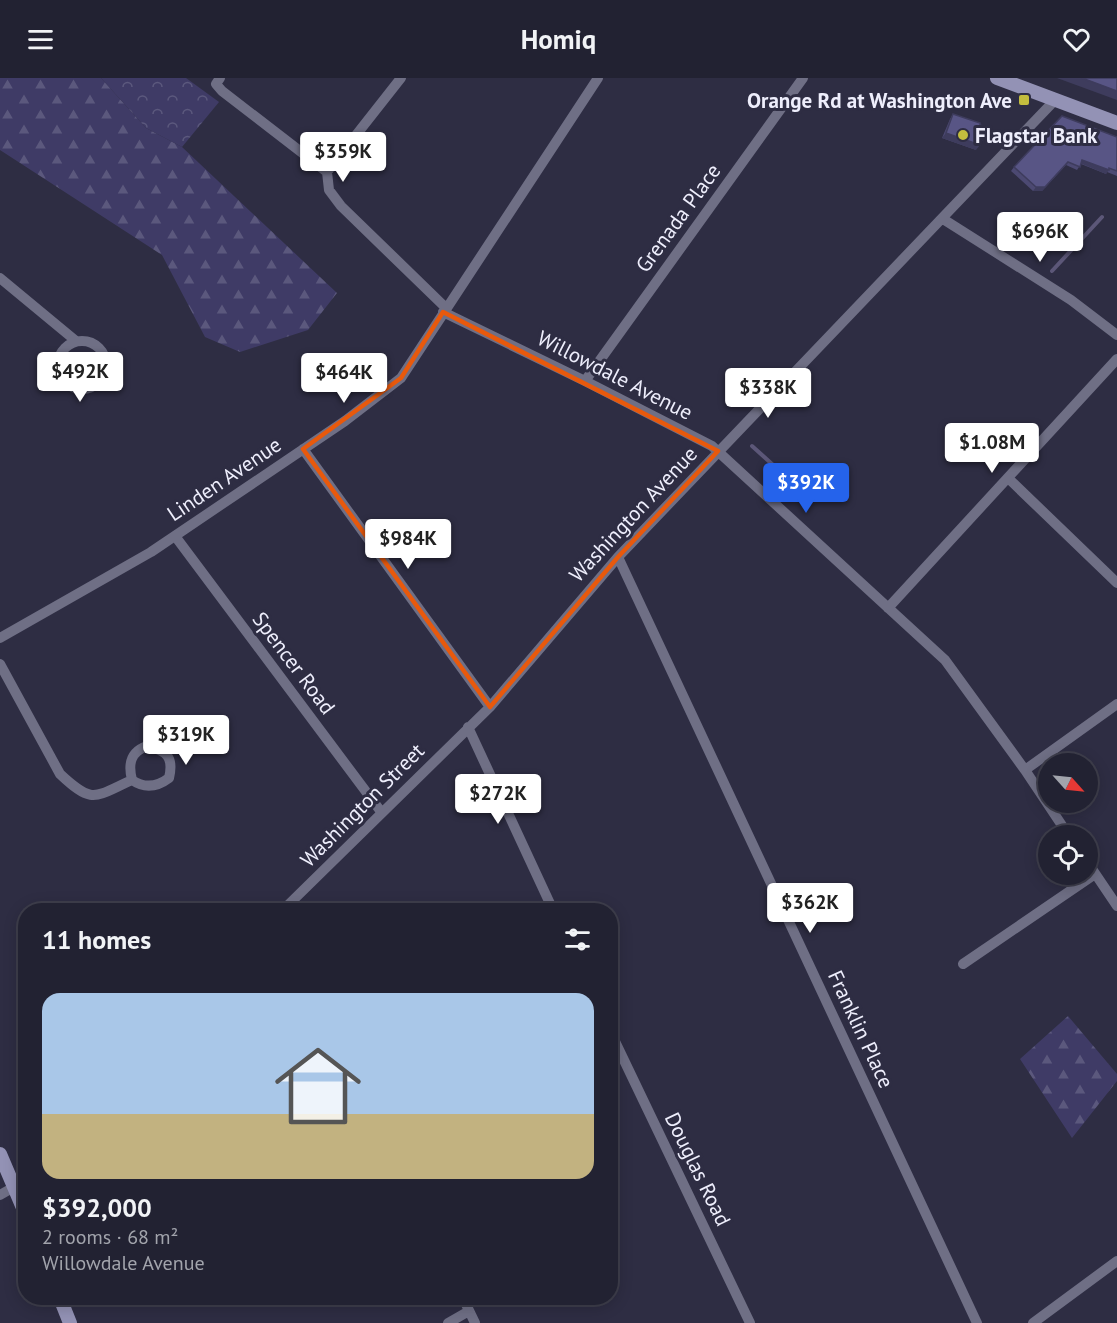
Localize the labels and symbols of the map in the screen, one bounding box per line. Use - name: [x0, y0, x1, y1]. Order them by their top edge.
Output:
- place label: Orange Rd at Washington Ave: [747, 87, 1012, 114]
- marker: Orange Rd at Washington Ave: [1017, 93, 1031, 107]
- place label: Flagstar Bank: [975, 122, 1098, 149]
- marker: Flagstar Bank: [956, 128, 970, 142]
- pin: $359K: [301, 132, 385, 183]
- street label: Grenada Place: [630, 158, 726, 278]
- pin: $696K: [998, 212, 1082, 263]
- street label: Willowdale Avenue: [533, 324, 697, 426]
- pin: $492K: [38, 352, 122, 403]
- pin: $464K: [302, 353, 386, 404]
- pin: $338K: [726, 368, 810, 419]
- pin: $1.08M: [943, 423, 1041, 474]
- street label: Linden Avenue: [162, 431, 286, 527]
- street label: Washington Avenue: [563, 441, 703, 587]
- pin: $392K: [764, 463, 848, 514]
- pin: $984K: [366, 519, 450, 570]
- street label: Spencer Road: [247, 606, 341, 720]
- pin: $319K: [144, 715, 228, 766]
- street label: Washington Street: [294, 737, 430, 873]
- north arrow: [1038, 753, 1098, 813]
- pin: $272K: [456, 774, 540, 825]
- pin: $362K: [768, 883, 852, 934]
- street label: Franklin Place: [822, 966, 900, 1092]
- street label: Douglas Road: [659, 1108, 737, 1230]

